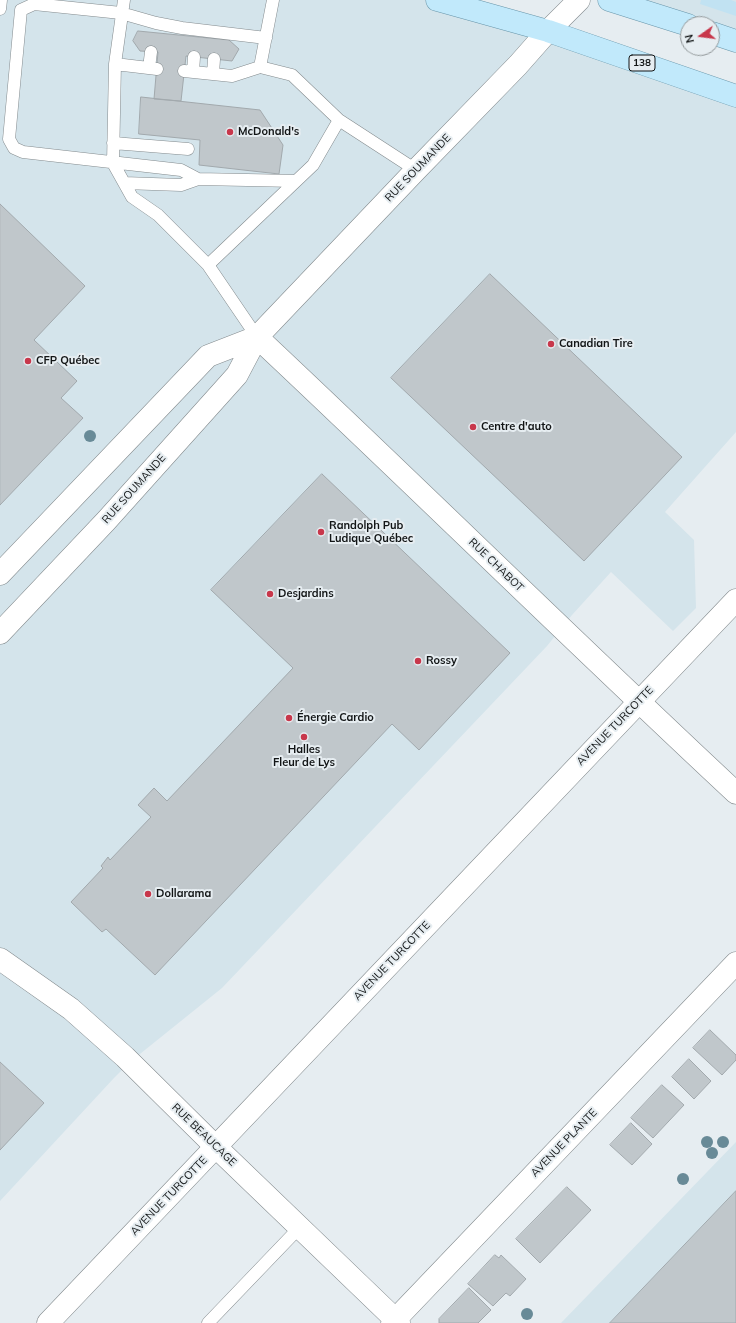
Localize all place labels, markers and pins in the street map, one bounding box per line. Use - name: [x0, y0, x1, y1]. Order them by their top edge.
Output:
- place label: McDonald's: [238, 125, 299, 139]
- marker: McDonald's: [225, 127, 235, 137]
- place label: Canadian Tire: [559, 337, 633, 351]
- marker: Canadian Tire: [546, 339, 556, 349]
- place label: CFP Québec: [36, 354, 100, 368]
- marker: CFP Québec: [23, 356, 33, 366]
- place label: Centre d'auto: [481, 420, 552, 434]
- marker: Centre d'auto: [468, 422, 478, 432]
- place label: Randolph Pub Ludique Québec: [329, 519, 413, 545]
- marker: Randolph Pub Ludique Québec: [316, 527, 326, 537]
- place label: Desjardins: [278, 587, 334, 601]
- marker: Desjardins: [265, 589, 275, 599]
- place label: Rossy: [426, 654, 457, 668]
- marker: Rossy: [413, 656, 423, 666]
- place label: Énergie Cardio: [297, 711, 374, 725]
- marker: Énergie Cardio: [284, 713, 294, 723]
- marker: Halles Fleur de Lys: [299, 732, 309, 742]
- place label: Halles Fleur de Lys: [273, 743, 335, 769]
- place label: Dollarama: [156, 887, 211, 901]
- marker: Dollarama: [143, 889, 153, 899]

